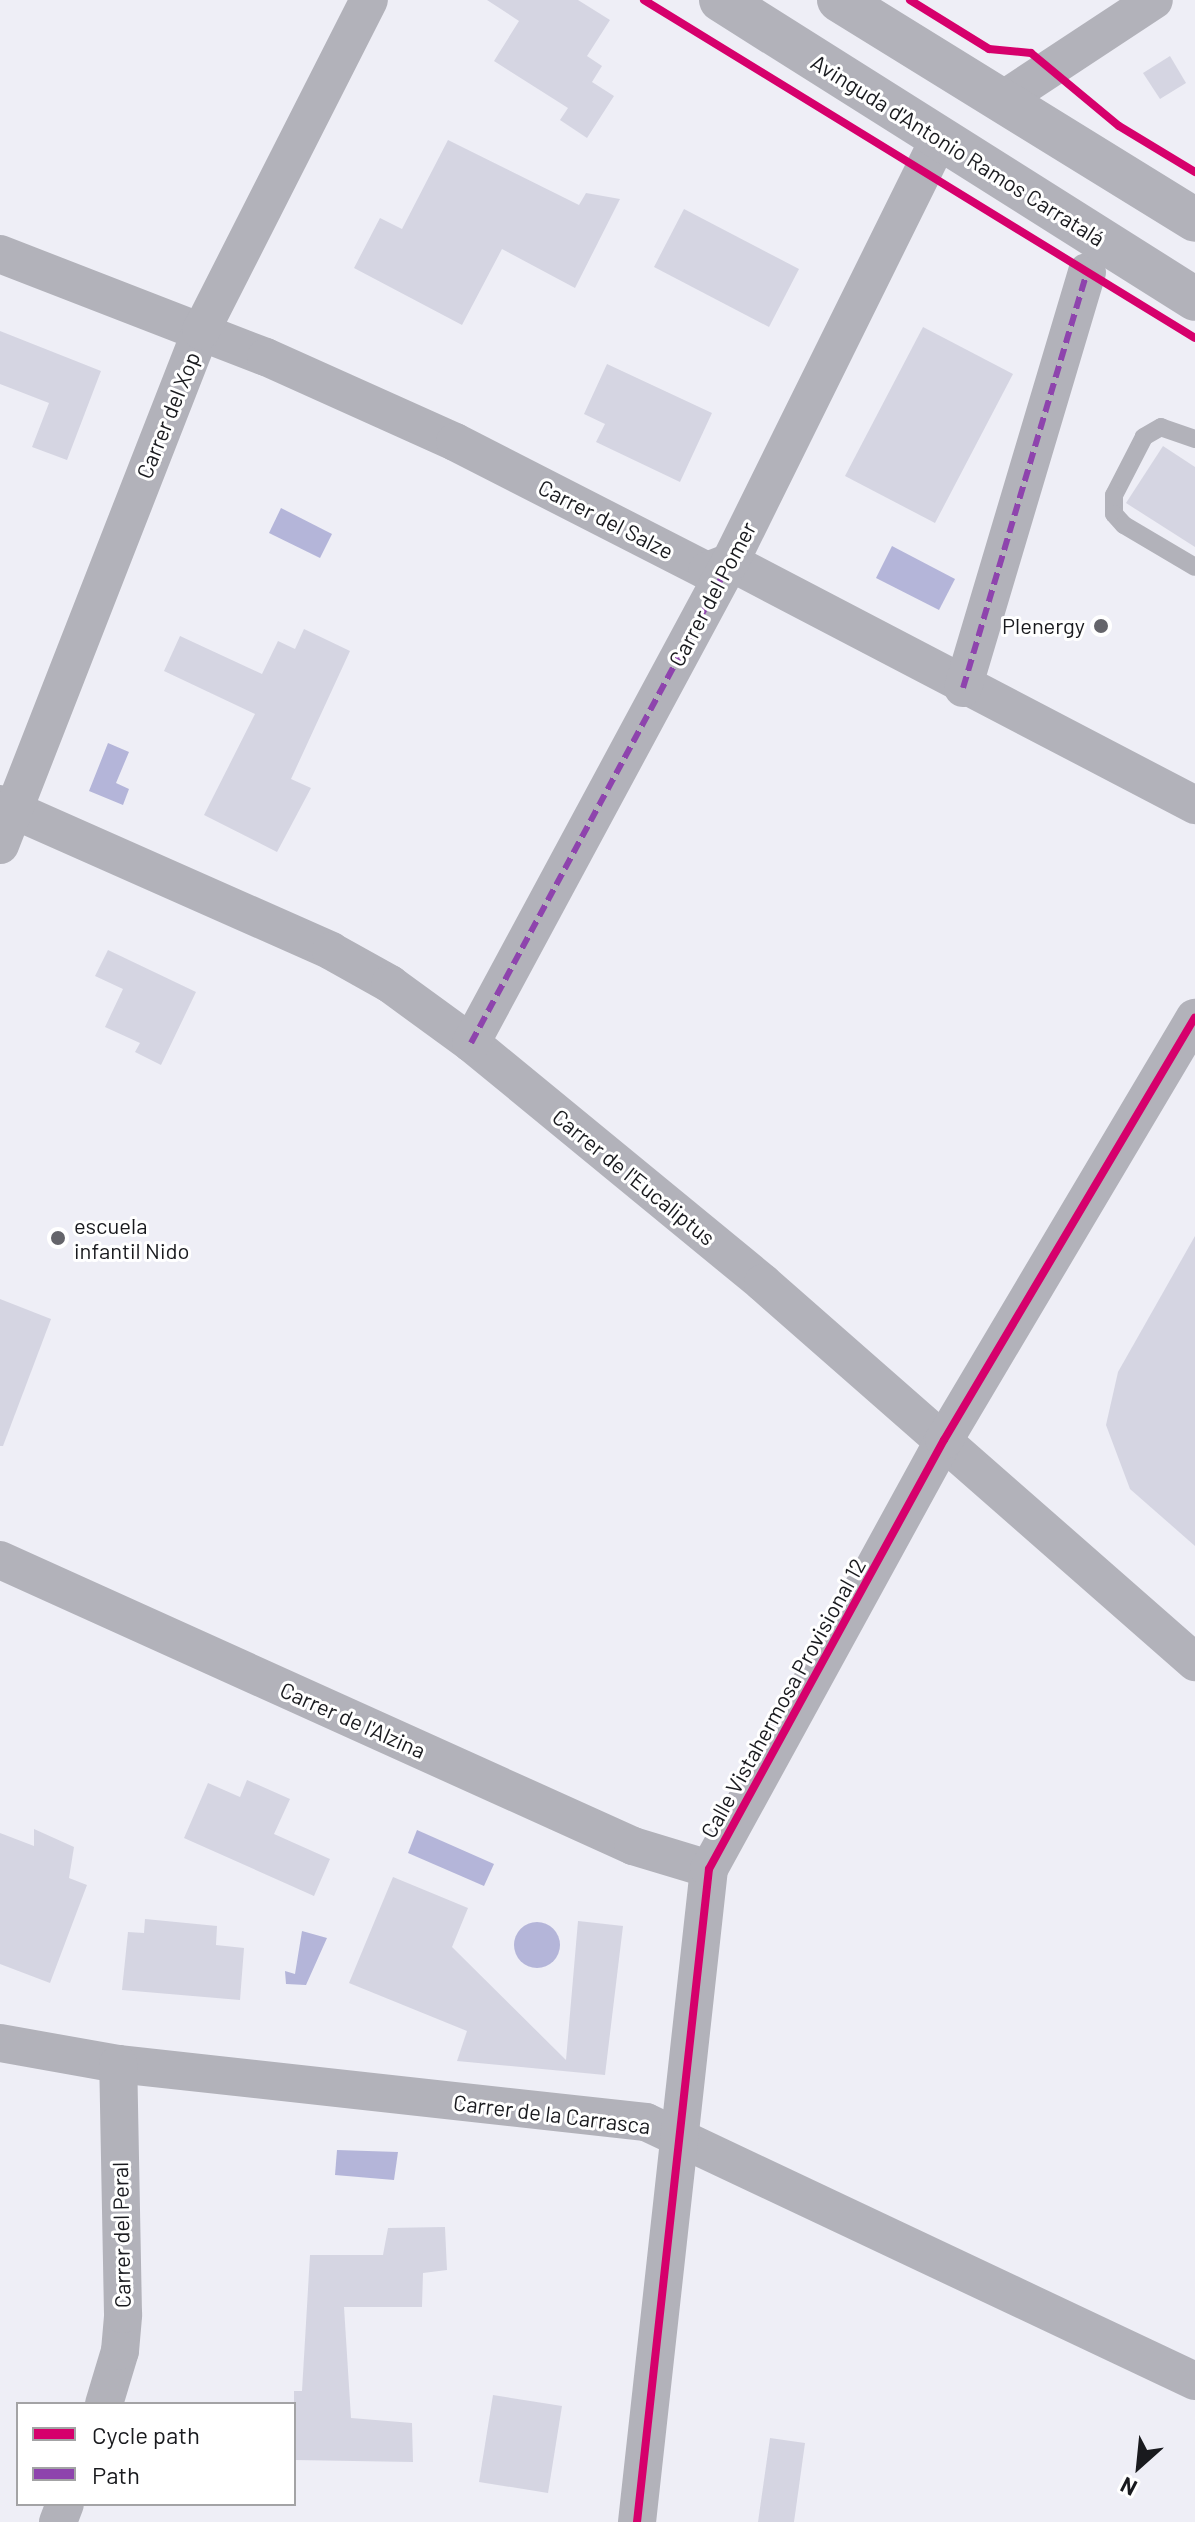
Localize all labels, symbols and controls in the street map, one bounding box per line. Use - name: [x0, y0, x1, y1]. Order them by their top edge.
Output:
- street label: Avinguda d'Antonio Ramos Carratalá: [806, 48, 1110, 252]
- street label: Carrer del Xop: [131, 348, 205, 482]
- street label: Carrer del Salze: [534, 474, 678, 564]
- street label: Carrer del Pomer: [663, 517, 761, 671]
- place label: Plenergy: [1002, 613, 1085, 639]
- marker: Plenergy: [1092, 617, 1110, 635]
- street label: Carrer de l'Eucaliptus: [547, 1103, 721, 1251]
- place label: escuela infantil Nido: [74, 1212, 190, 1264]
- marker: escuela infantil Nido: [49, 1229, 67, 1247]
- street label: Calle Vistahermosa Provisional 12: [695, 1554, 871, 1842]
- street label: Carrer de l'Alzina: [276, 1676, 430, 1764]
- street label: Carrer de la Carrasca: [452, 2089, 652, 2139]
- street label: Carrer del Peral: [107, 2162, 135, 2308]
- legend: [16, 2402, 296, 2506]
- text: Cycle path: [92, 2420, 200, 2449]
- north arrow: [1099, 2426, 1179, 2506]
- text: Path: [92, 2460, 140, 2489]
- text: N: [1116, 2472, 1141, 2502]

